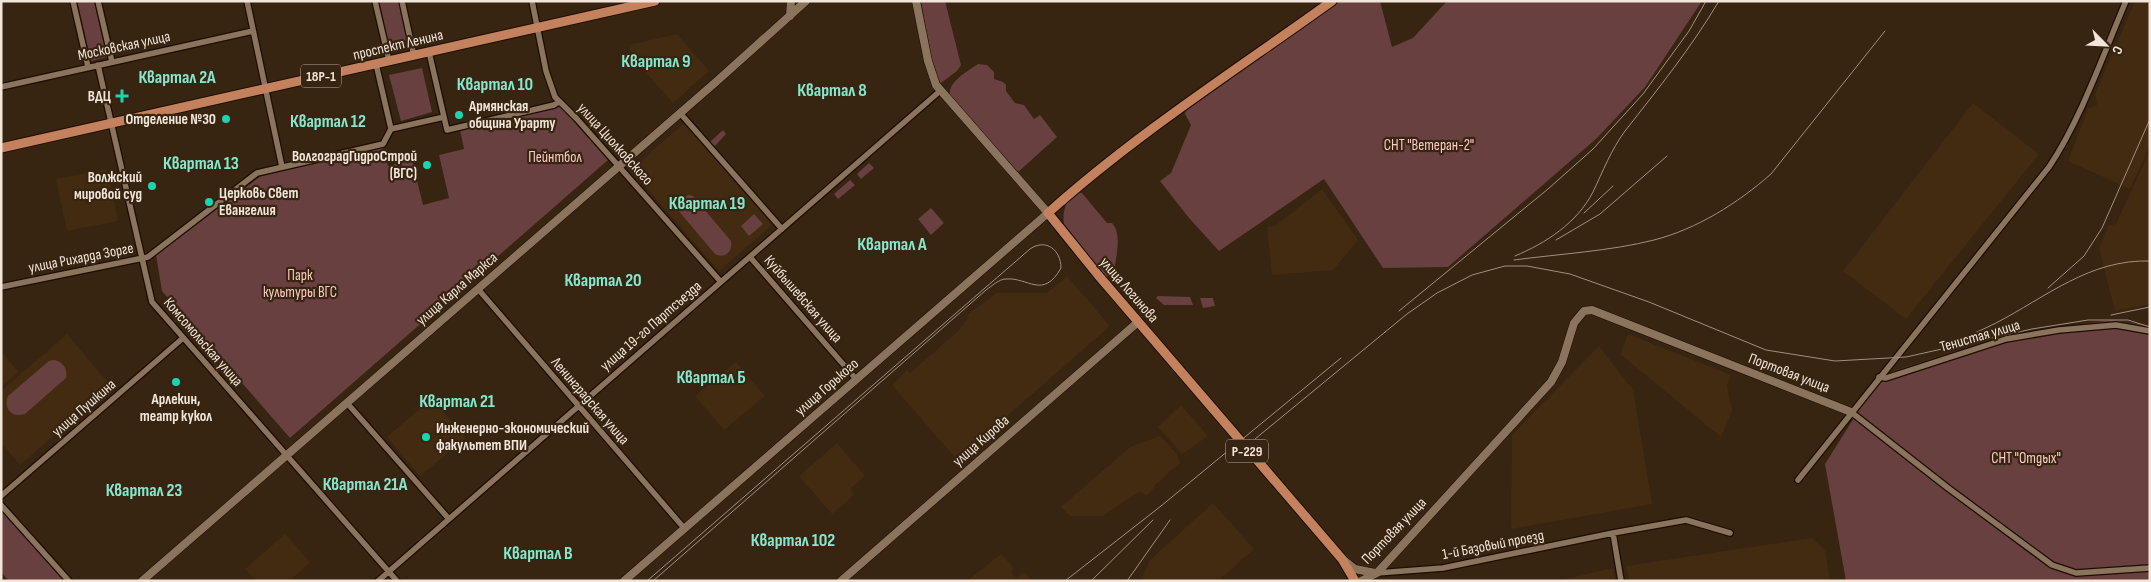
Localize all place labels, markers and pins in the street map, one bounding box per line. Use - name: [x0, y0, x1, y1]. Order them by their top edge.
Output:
- place label: ВДЦ: [88, 87, 111, 106]
- marker: ВДЦ: [115, 89, 129, 103]
- place label: Армянская община Урарту: [468, 97, 556, 133]
- marker: Армянская община Урарту: [453, 109, 465, 121]
- place label: Отделение №30: [126, 110, 216, 129]
- marker: Отделение №30: [220, 113, 232, 125]
- place label: ВолгоградГидроСтрой (ВГС): [292, 147, 417, 183]
- marker: ВолгоградГидроСтрой (ВГС): [421, 159, 433, 171]
- place label: Волжский мировой суд: [74, 168, 142, 204]
- marker: Волжский мировой суд: [146, 180, 158, 192]
- place label: Церковь Свет Евангелия: [219, 184, 299, 220]
- marker: Церковь Свет Евангелия: [203, 196, 215, 208]
- marker: Арлекин, театр кукол: [170, 376, 182, 388]
- place label: Арлекин, театр кукол: [140, 390, 212, 426]
- place label: Инженерно-экономический факультет ВПИ: [436, 419, 589, 455]
- marker: Инженерно-экономический факультет ВПИ: [420, 431, 432, 443]

